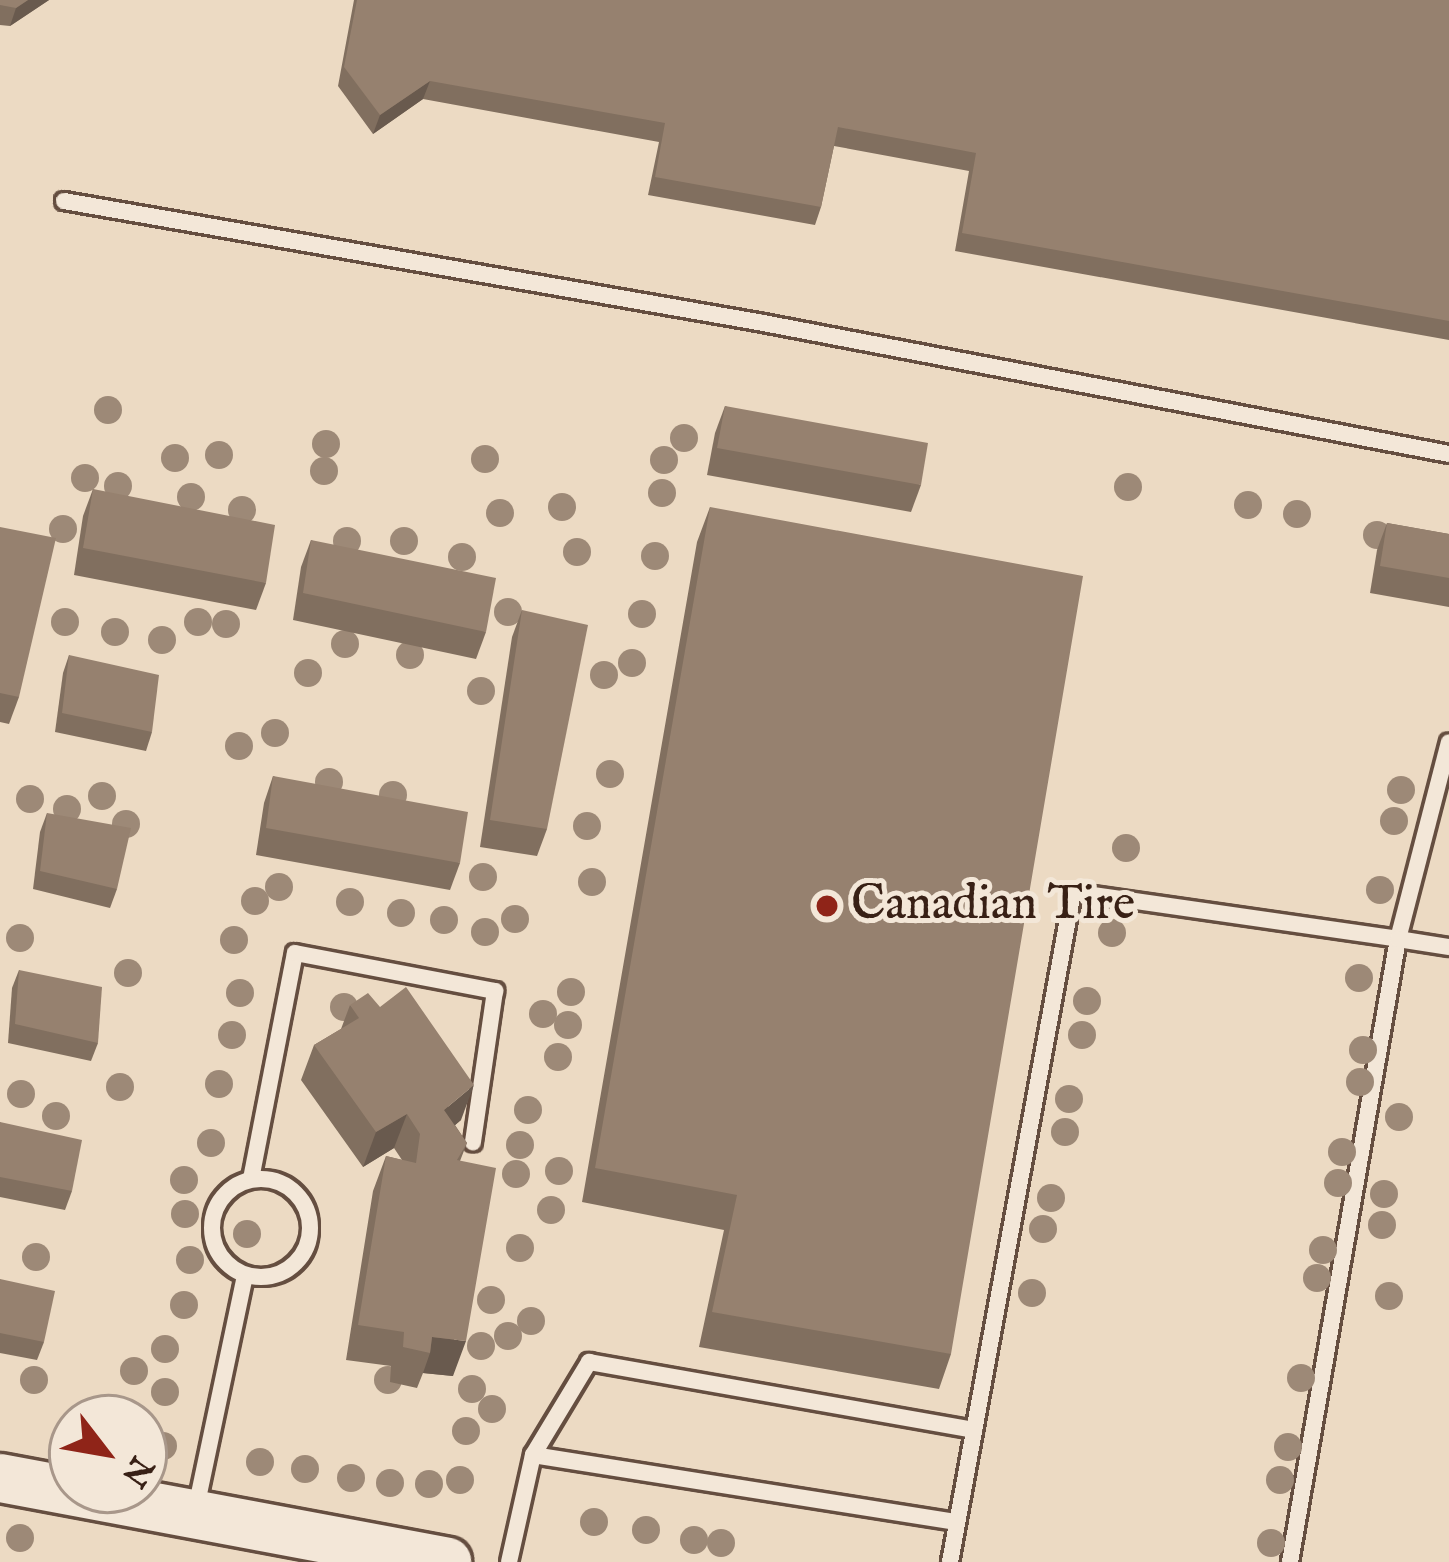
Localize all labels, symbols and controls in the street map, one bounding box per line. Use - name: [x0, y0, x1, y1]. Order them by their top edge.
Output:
- place label: Canadian Tire: [851, 877, 1135, 935]
- marker: Canadian Tire: [814, 893, 840, 919]
- north arrow: [48, 1394, 168, 1514]
- text: N: [111, 1448, 162, 1494]

